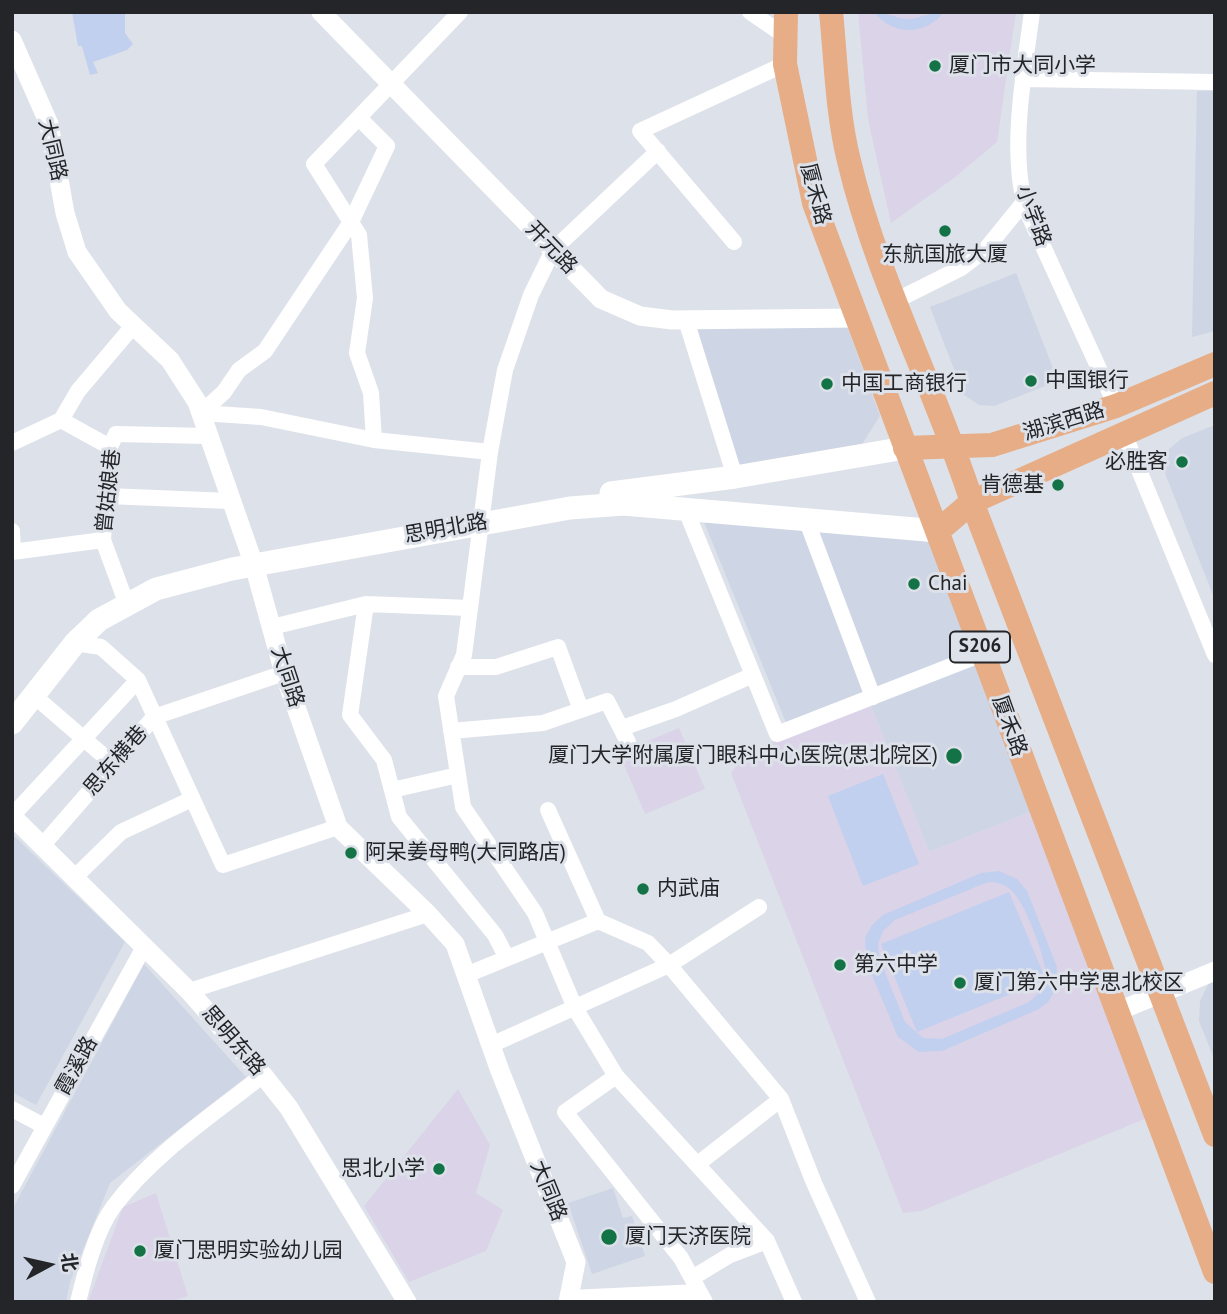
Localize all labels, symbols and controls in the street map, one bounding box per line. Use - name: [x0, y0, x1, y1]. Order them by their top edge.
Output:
- place label: 厦门市大同小学: [949, 53, 1096, 79]
- marker: 厦门市大同小学: [927, 58, 943, 74]
- street label: 大同路: [33, 116, 71, 184]
- street label: 厦禾路: [795, 160, 835, 228]
- street label: 小学路: [1010, 182, 1056, 250]
- street label: 开元路: [520, 217, 582, 279]
- marker: 东航国旅大厦: [937, 223, 953, 239]
- place label: 东航国旅大厦: [882, 242, 1008, 268]
- place label: 中国银行: [1045, 368, 1129, 394]
- place label: 中国工商银行: [841, 371, 967, 397]
- marker: 中国银行: [1023, 373, 1039, 389]
- marker: 中国工商银行: [819, 376, 835, 392]
- street label: 湖滨西路: [1020, 398, 1108, 446]
- street label: 曾姑娘巷: [92, 448, 126, 534]
- place label: 必胜客: [1105, 449, 1168, 475]
- marker: 必胜客: [1174, 454, 1190, 470]
- place label: 肯德基: [981, 472, 1044, 498]
- marker: 肯德基: [1050, 477, 1066, 493]
- street label: 思明北路: [402, 509, 490, 549]
- place label: Chai: [928, 571, 968, 597]
- marker: Chai: [906, 576, 922, 592]
- road number: S206: [950, 632, 1010, 662]
- street label: 大同路: [265, 643, 309, 711]
- street label: 厦禾路: [986, 692, 1032, 760]
- street label: 思东横巷: [79, 721, 153, 801]
- place label: 厦门大学附属厦门眼科中心医院(思北院区): [548, 743, 938, 769]
- marker: 厦门大学附属厦门眼科中心医院(思北院区): [944, 746, 964, 766]
- place label: 阿呆姜母鸭(大同路店): [365, 840, 566, 866]
- marker: 阿呆姜母鸭(大同路店): [343, 845, 359, 861]
- place label: 内武庙: [657, 876, 720, 902]
- marker: 内武庙: [635, 881, 651, 897]
- place label: 第六中学: [854, 952, 938, 978]
- marker: 第六中学: [832, 957, 848, 973]
- place label: 厦门第六中学思北校区: [974, 970, 1184, 996]
- marker: 厦门第六中学思北校区: [952, 975, 968, 991]
- street label: 思明东路: [196, 1001, 270, 1081]
- street label: 霞溪路: [51, 1032, 103, 1100]
- place label: 思北小学: [341, 1156, 425, 1182]
- street label: 大同路: [525, 1157, 571, 1225]
- marker: 思北小学: [431, 1161, 447, 1177]
- place label: 厦门天济医院: [625, 1224, 751, 1250]
- marker: 厦门天济医院: [599, 1227, 619, 1247]
- north arrow: [14, 1230, 84, 1300]
- place label: 厦门思明实验幼儿园: [154, 1238, 343, 1264]
- marker: 厦门思明实验幼儿园: [132, 1243, 148, 1259]
- text: 北: [57, 1251, 83, 1273]

